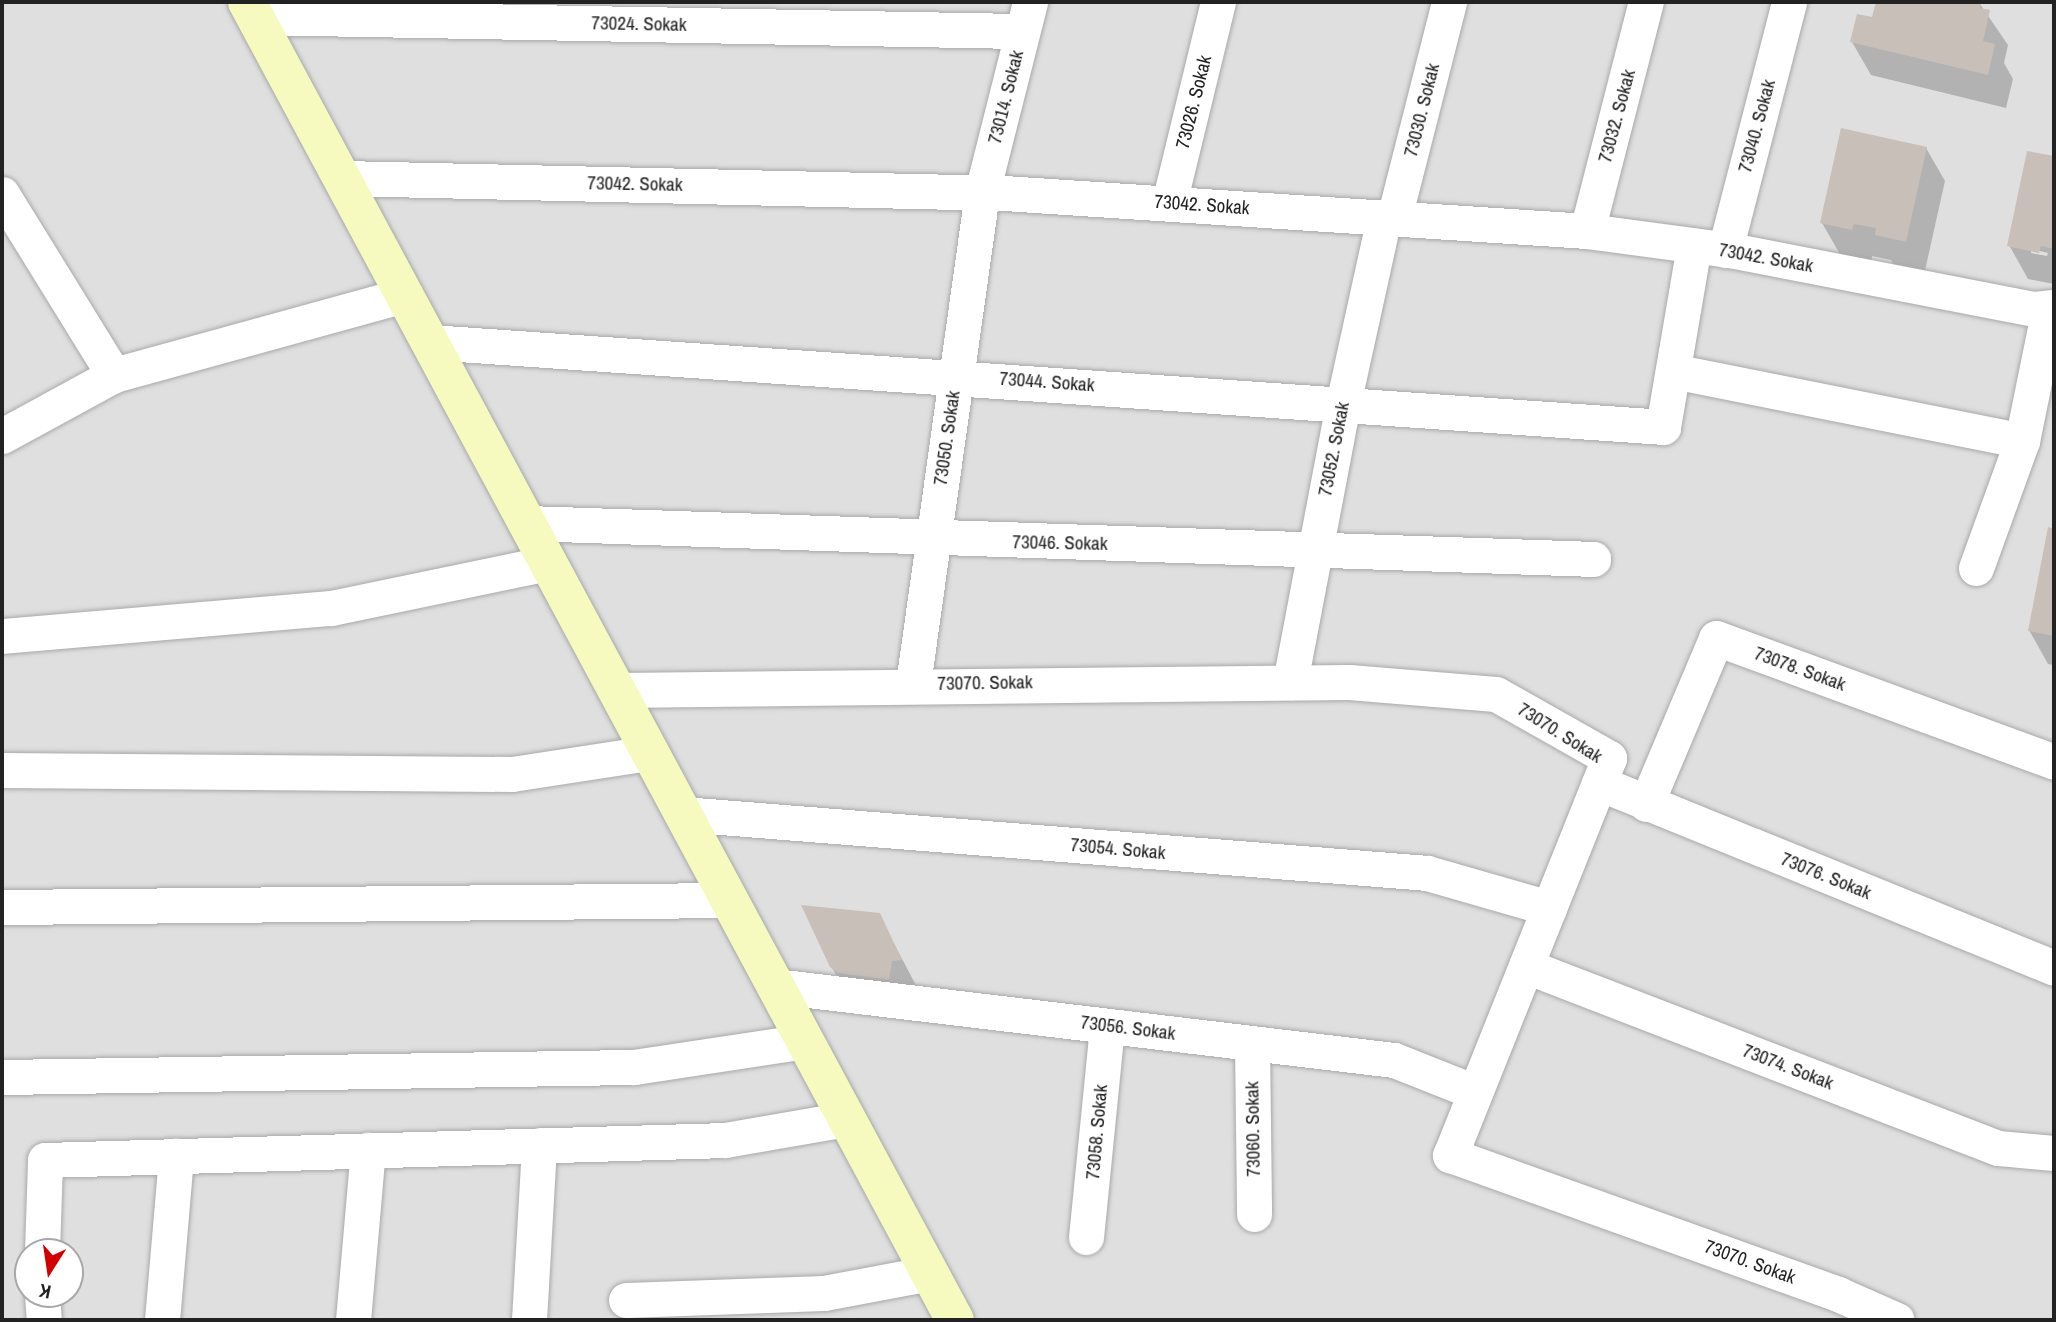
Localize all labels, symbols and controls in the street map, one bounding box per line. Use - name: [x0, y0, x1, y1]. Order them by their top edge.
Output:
- street label: 73024. Sokak: [591, 12, 687, 36]
- street label: 73014. Sokak: [983, 48, 1029, 146]
- street label: 73026. Sokak: [1171, 53, 1217, 151]
- street label: 73030. Sokak: [1399, 61, 1445, 159]
- street label: 73032. Sokak: [1594, 67, 1640, 165]
- street label: 73040. Sokak: [1734, 77, 1780, 175]
- street label: 73042. Sokak: [587, 172, 683, 196]
- street label: 73042. Sokak: [1154, 190, 1250, 220]
- street label: 73042. Sokak: [1717, 239, 1815, 277]
- street label: 73044. Sokak: [999, 367, 1095, 397]
- street label: 73050. Sokak: [929, 389, 965, 487]
- street label: 73052. Sokak: [1314, 400, 1354, 498]
- street label: 73046. Sokak: [1012, 531, 1108, 555]
- street label: 73078. Sokak: [1751, 642, 1849, 696]
- street label: 73070. Sokak: [937, 671, 1033, 695]
- street label: 73070. Sokak: [1514, 698, 1606, 768]
- street label: 73054. Sokak: [1070, 833, 1166, 865]
- street label: 73076. Sokak: [1778, 848, 1874, 904]
- street label: 73056. Sokak: [1079, 1011, 1177, 1045]
- street label: 73074. Sokak: [1739, 1039, 1837, 1095]
- street label: 73060. Sokak: [1241, 1081, 1265, 1177]
- street label: 73058. Sokak: [1081, 1084, 1113, 1180]
- street label: 73070. Sokak: [1701, 1235, 1799, 1289]
- north arrow: [14, 1238, 84, 1308]
- text: K: [37, 1278, 53, 1305]

